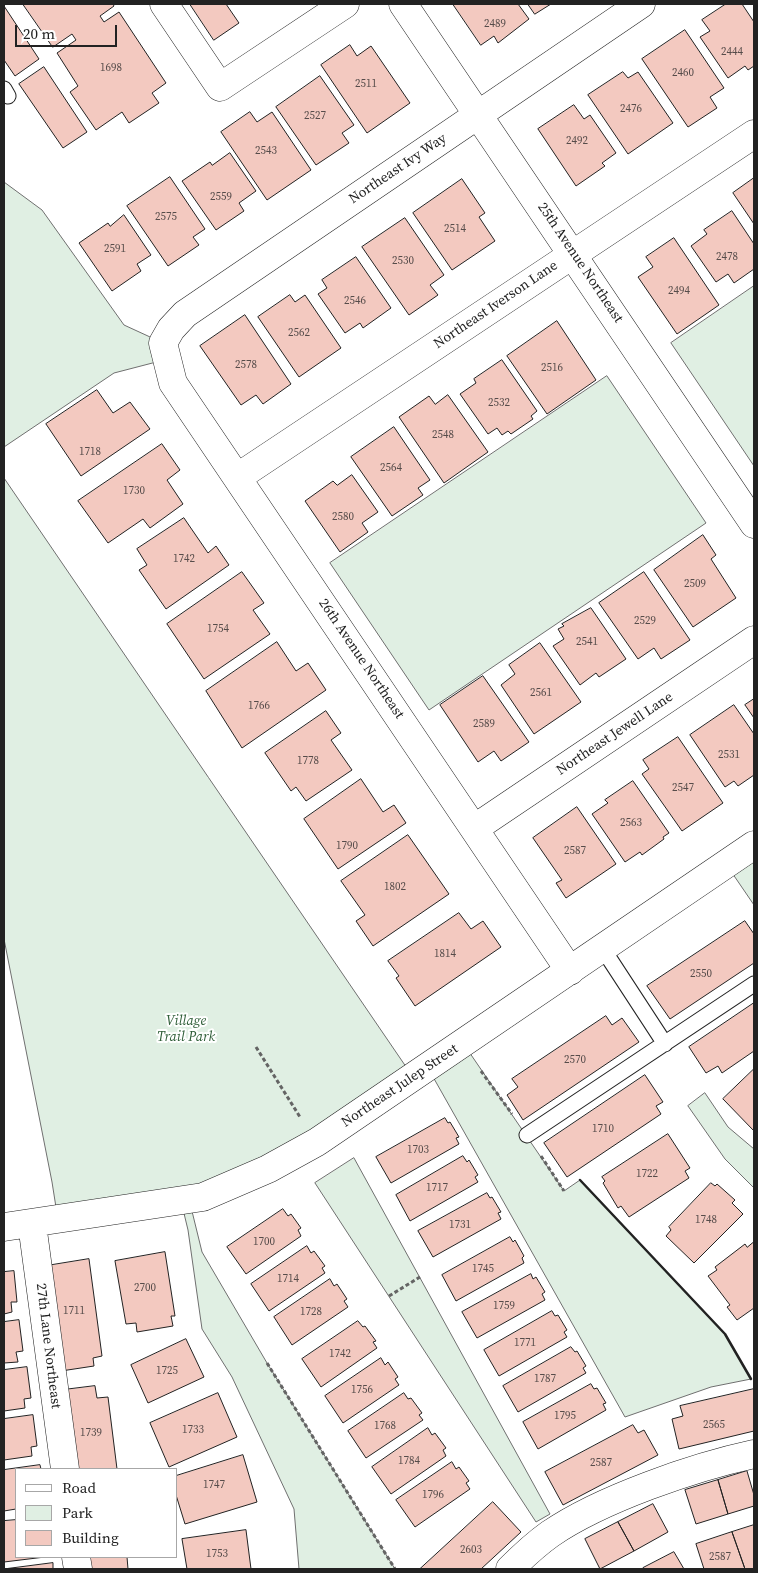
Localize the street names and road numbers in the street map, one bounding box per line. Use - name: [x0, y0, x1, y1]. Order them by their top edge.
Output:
- street label: Northeast Ivy Way: [346, 130, 450, 208]
- street label: 25th Avenue Northeast: [534, 200, 626, 326]
- street label: Northeast Iverson Lane: [431, 257, 561, 353]
- street label: 26th Avenue Northeast: [315, 596, 407, 722]
- street label: Northeast Jewell Lane: [554, 689, 676, 779]
- street label: Northeast Julep Street: [339, 1041, 461, 1131]
- street label: 27th Lane Northeast: [32, 1282, 64, 1410]

